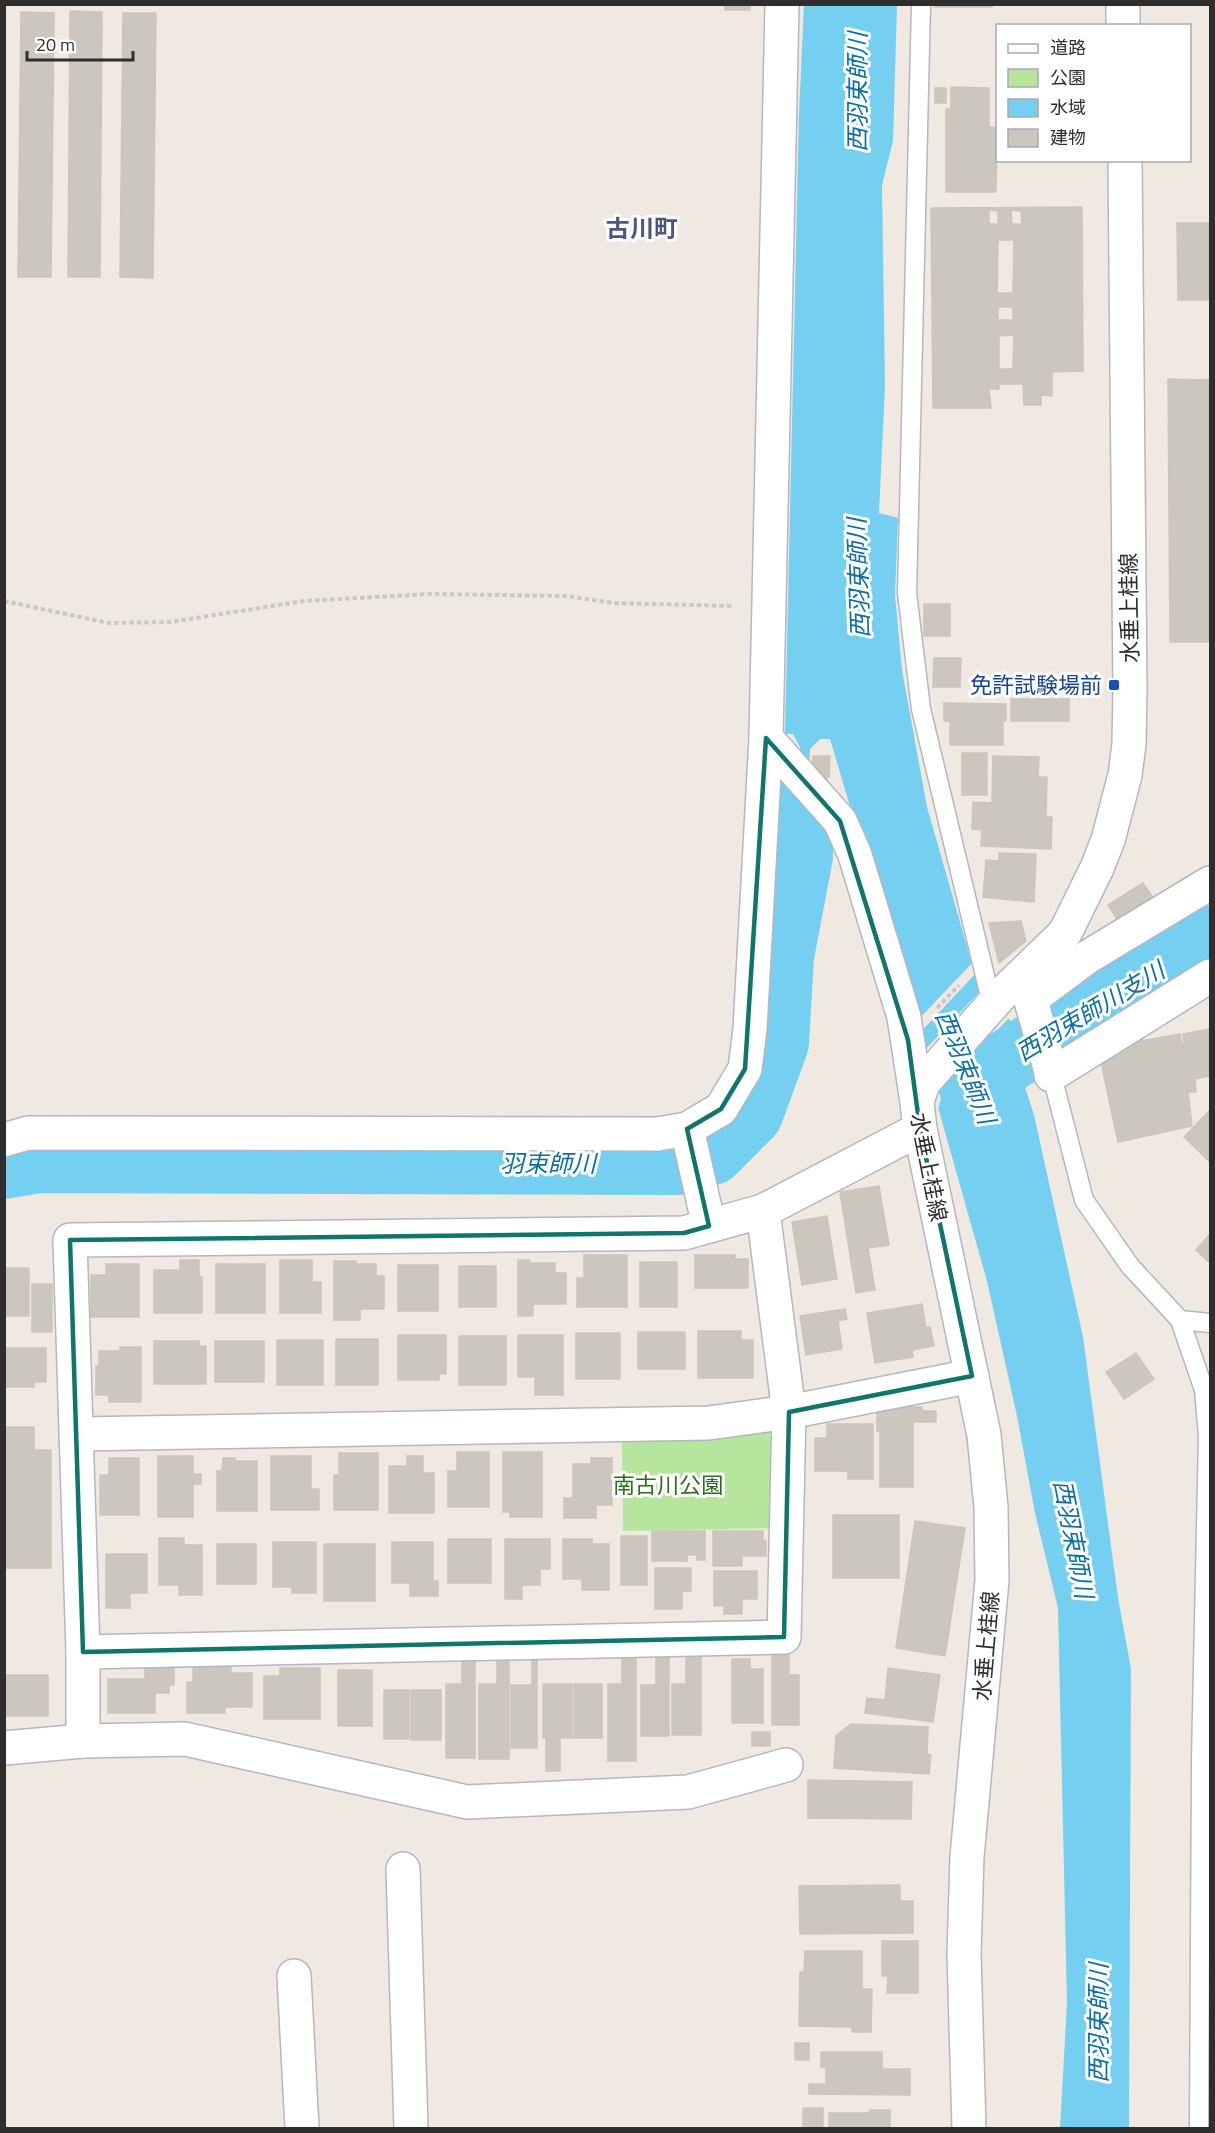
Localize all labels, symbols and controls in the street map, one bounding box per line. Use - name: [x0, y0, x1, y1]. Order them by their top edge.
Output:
- scale bar: [27, 24, 134, 62]
- legend: [996, 24, 1191, 162]
- water label: 西羽束師川: [839, 29, 875, 152]
- text: 20 m: [36, 31, 75, 58]
- text: 道路: [1050, 34, 1086, 61]
- text: 公園: [1050, 64, 1086, 91]
- text: 水域: [1050, 94, 1086, 121]
- text: 建物: [1050, 124, 1086, 151]
- district label: 古川町: [606, 210, 678, 246]
- water label: 西羽束師川: [838, 514, 878, 639]
- street label: 水垂上桂線: [1111, 553, 1147, 663]
- place label: 免許試験場前: [970, 668, 1102, 702]
- marker: 免許試験場前: [1107, 678, 1121, 692]
- water label: 西羽束師川支川: [1009, 951, 1174, 1070]
- water label: 西羽束師川: [927, 1005, 1006, 1132]
- street label: 水垂上桂線: [902, 1110, 956, 1224]
- water label: 羽束師川: [500, 1145, 599, 1181]
- park label: 南古川公園: [613, 1468, 723, 1502]
- water label: 西羽束師川: [1045, 1477, 1104, 1604]
- street label: 水垂上桂線: [964, 1590, 1008, 1702]
- water label: 西羽束師川: [1080, 1960, 1116, 2083]

